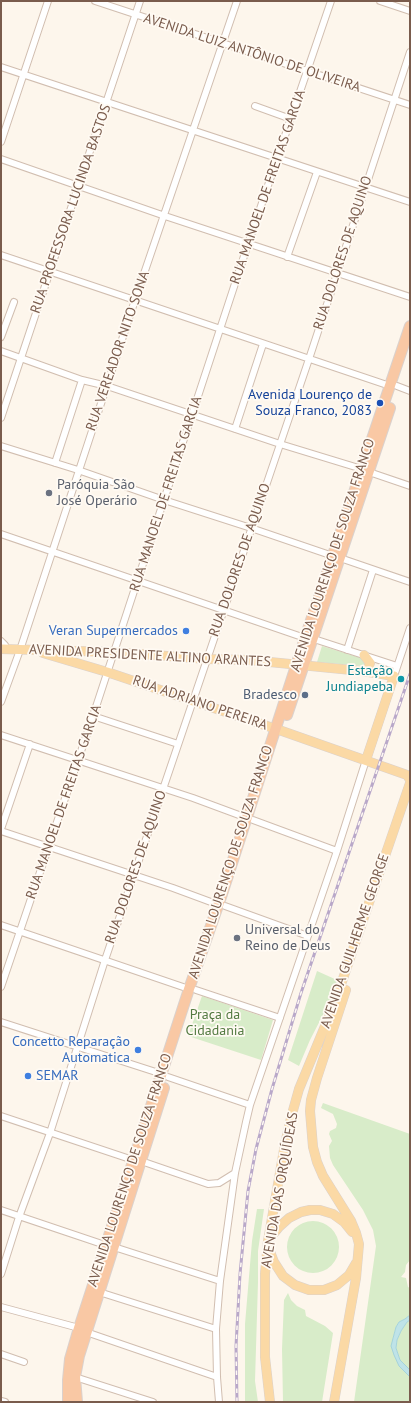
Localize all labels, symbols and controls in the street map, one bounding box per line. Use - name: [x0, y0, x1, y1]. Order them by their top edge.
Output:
- street label: AVENIDA LUIZ ANTÔNIO DE OLIVEIRA: [141, 10, 363, 96]
- street label: RUA MANOEL DE FREITAS GARCIA: [227, 88, 309, 286]
- street label: RUA PROFESSORA LUCINDA BASTOS: [27, 102, 115, 316]
- street label: RUA DOLORES DE AQUINO: [310, 174, 376, 332]
- street label: RUA VEREADOR NITO SONA: [83, 269, 153, 433]
- place label: Avenida Lourenço de Souza Franco, 2083: [248, 387, 372, 420]
- street label: RUA MANOEL DE FREITAS GARCIA: [126, 394, 206, 594]
- marker: Avenida Lourenço de Souza Franco, 2083: [375, 398, 385, 408]
- street label: AVENIDA LOURENÇO DE SOUZA FRANCO: [287, 436, 379, 674]
- place label: Paróquia São José Operário: [57, 477, 137, 510]
- street label: RUA DOLORES DE AQUINO: [206, 481, 274, 639]
- marker: Paróquia São José Operário: [44, 488, 54, 498]
- place label: Veran Supermercados: [49, 623, 178, 639]
- marker: Veran Supermercados: [181, 626, 191, 636]
- street label: AVENIDA PRESIDENTE ALTINO ARANTES: [29, 641, 271, 671]
- place label: Estação Jundiapeba: [326, 663, 393, 696]
- street label: RUA ADRIANO PEREIRA: [130, 672, 270, 734]
- marker: Estação Jundiapeba: [396, 674, 406, 684]
- place label: Bradesco: [243, 687, 297, 703]
- marker: Bradesco: [300, 690, 310, 700]
- street label: RUA MANOEL DE FREITAS GARCIA: [23, 703, 105, 901]
- street label: AVENIDA LOURENÇO DE SOUZA FRANCO: [185, 743, 277, 981]
- street label: RUA DOLORES DE AQUINO: [102, 788, 170, 946]
- street label: AVENIDA GUILHERME GEORGE: [317, 852, 393, 1030]
- place label: Universal do Reino de Deus: [245, 922, 331, 954]
- marker: Universal do Reino de Deus: [232, 933, 242, 943]
- park label: Praça da Cidadania: [185, 1007, 245, 1040]
- place label: Concetto Reparação Automatica: [12, 1034, 130, 1066]
- marker: Concetto Reparação Automatica: [133, 1045, 143, 1055]
- street label: AVENIDA LOURENÇO DE SOUZA FRANCO: [84, 1051, 176, 1289]
- place label: SEMAR: [36, 1068, 79, 1084]
- marker: SEMAR: [23, 1071, 33, 1081]
- street label: AVENIDA DAS ORQUÍDEAS: [258, 1111, 302, 1269]

